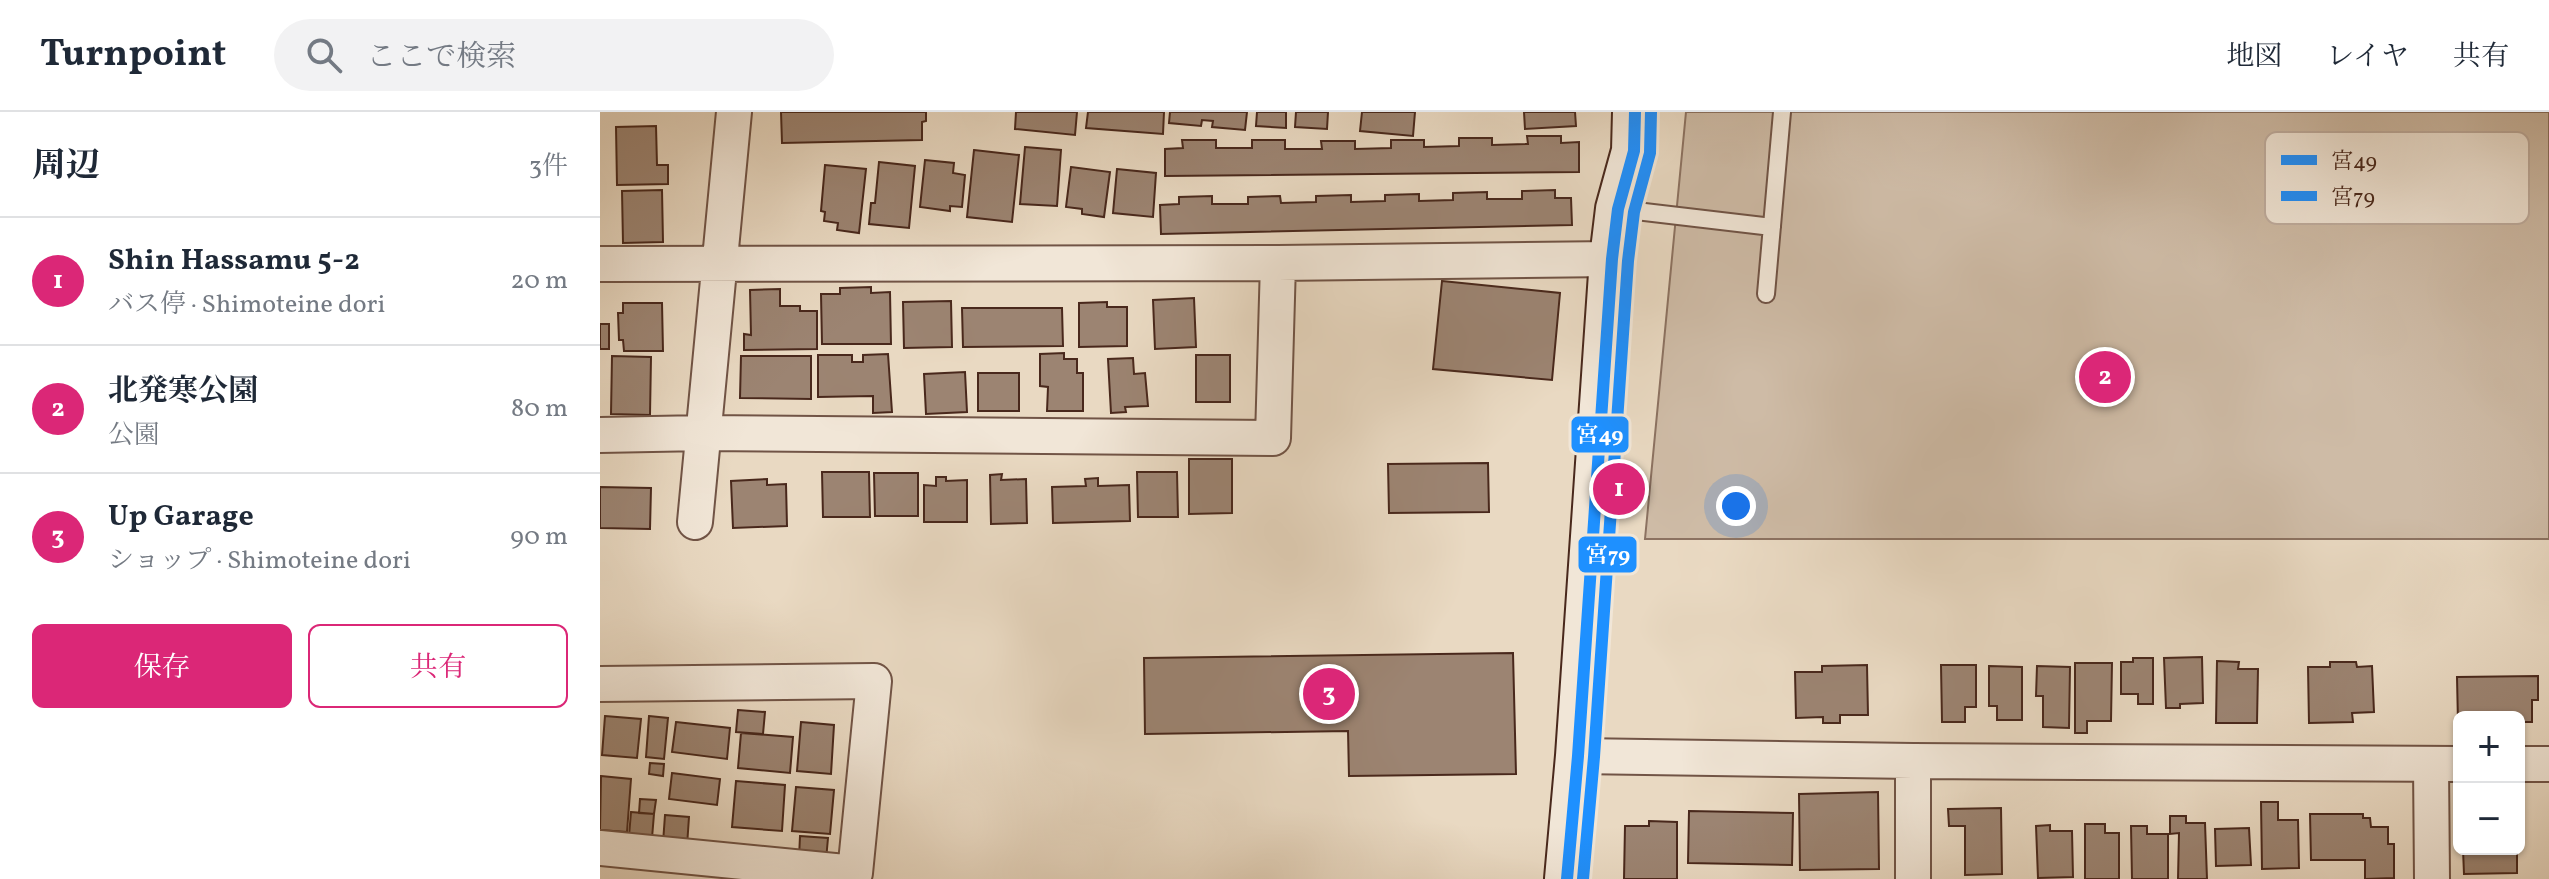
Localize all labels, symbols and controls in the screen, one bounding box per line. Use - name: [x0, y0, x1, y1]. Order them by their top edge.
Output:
- search box: [274, 19, 834, 91]
- text: Turnpoint: [40, 29, 226, 82]
- icon: search: [302, 33, 346, 77]
- text: ここで検索: [366, 37, 516, 79]
- text: 地図: [2226, 38, 2282, 77]
- text: レイヤ: [2326, 38, 2409, 77]
- text: 共有: [2453, 38, 2509, 77]
- legend: [2265, 132, 2529, 224]
- text: 周辺: [32, 144, 100, 191]
- text: 宮49: [2331, 147, 2377, 178]
- text: 3件: [529, 149, 568, 185]
- text: 宮79: [2331, 183, 2375, 214]
- text: Shin Hassamu 5-2: [108, 240, 360, 282]
- text: 1: [53, 263, 63, 299]
- text: 20 m: [510, 263, 568, 299]
- text: バス停 · Shimoteine dori: [108, 287, 385, 323]
- pin: 2: [2079, 347, 2131, 407]
- text: 北発寒公園: [108, 371, 258, 413]
- text: 2: [51, 391, 65, 427]
- text: 80 m: [511, 391, 568, 427]
- line badge: 宮49: [1570, 415, 1630, 454]
- text: 公園: [108, 418, 160, 454]
- text: 宮49: [1577, 421, 1623, 452]
- pin: 1: [1593, 459, 1645, 519]
- your location: [1716, 486, 1756, 526]
- text: Up Garage: [108, 496, 254, 538]
- text: 3: [51, 519, 65, 555]
- text: 90 m: [510, 519, 568, 555]
- line badge: 宮79: [1577, 535, 1638, 574]
- text: 宮79: [1586, 541, 1630, 572]
- text: ショップ · Shimoteine dori: [108, 543, 411, 579]
- button: 保存: [32, 624, 292, 708]
- button: 共有: [308, 624, 568, 708]
- pin: 3: [1303, 664, 1355, 724]
- map controls: [2453, 711, 2525, 855]
- button: +: [2453, 711, 2525, 783]
- button: −: [2453, 783, 2525, 855]

